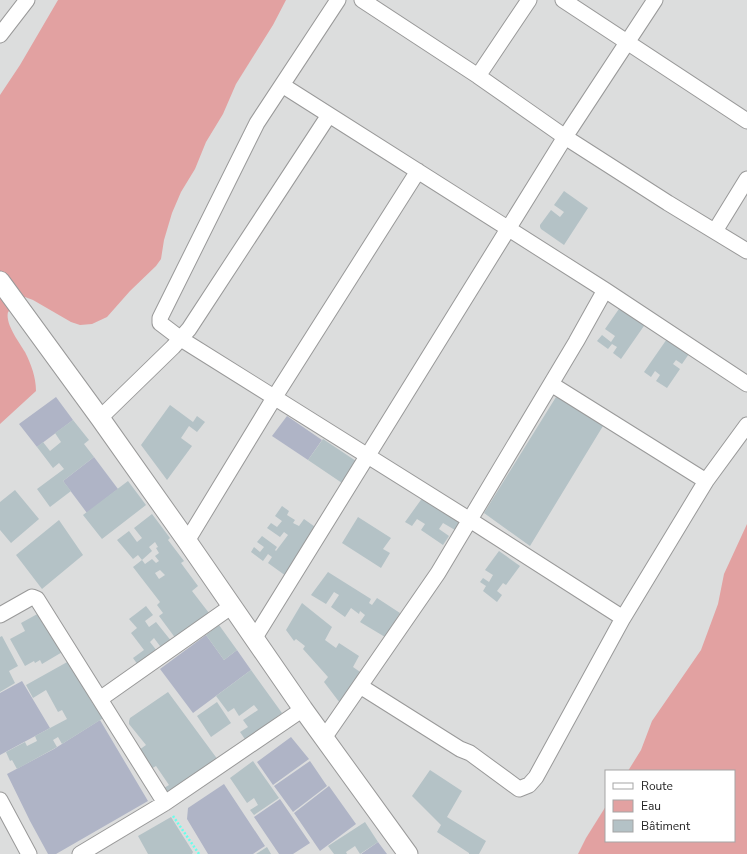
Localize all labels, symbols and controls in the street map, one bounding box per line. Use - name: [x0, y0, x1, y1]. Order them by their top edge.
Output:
- legend: [605, 770, 735, 842]
- text: Route: [641, 778, 673, 794]
- text: Eau: [641, 798, 661, 814]
- text: Bâtiment: [641, 818, 691, 834]

